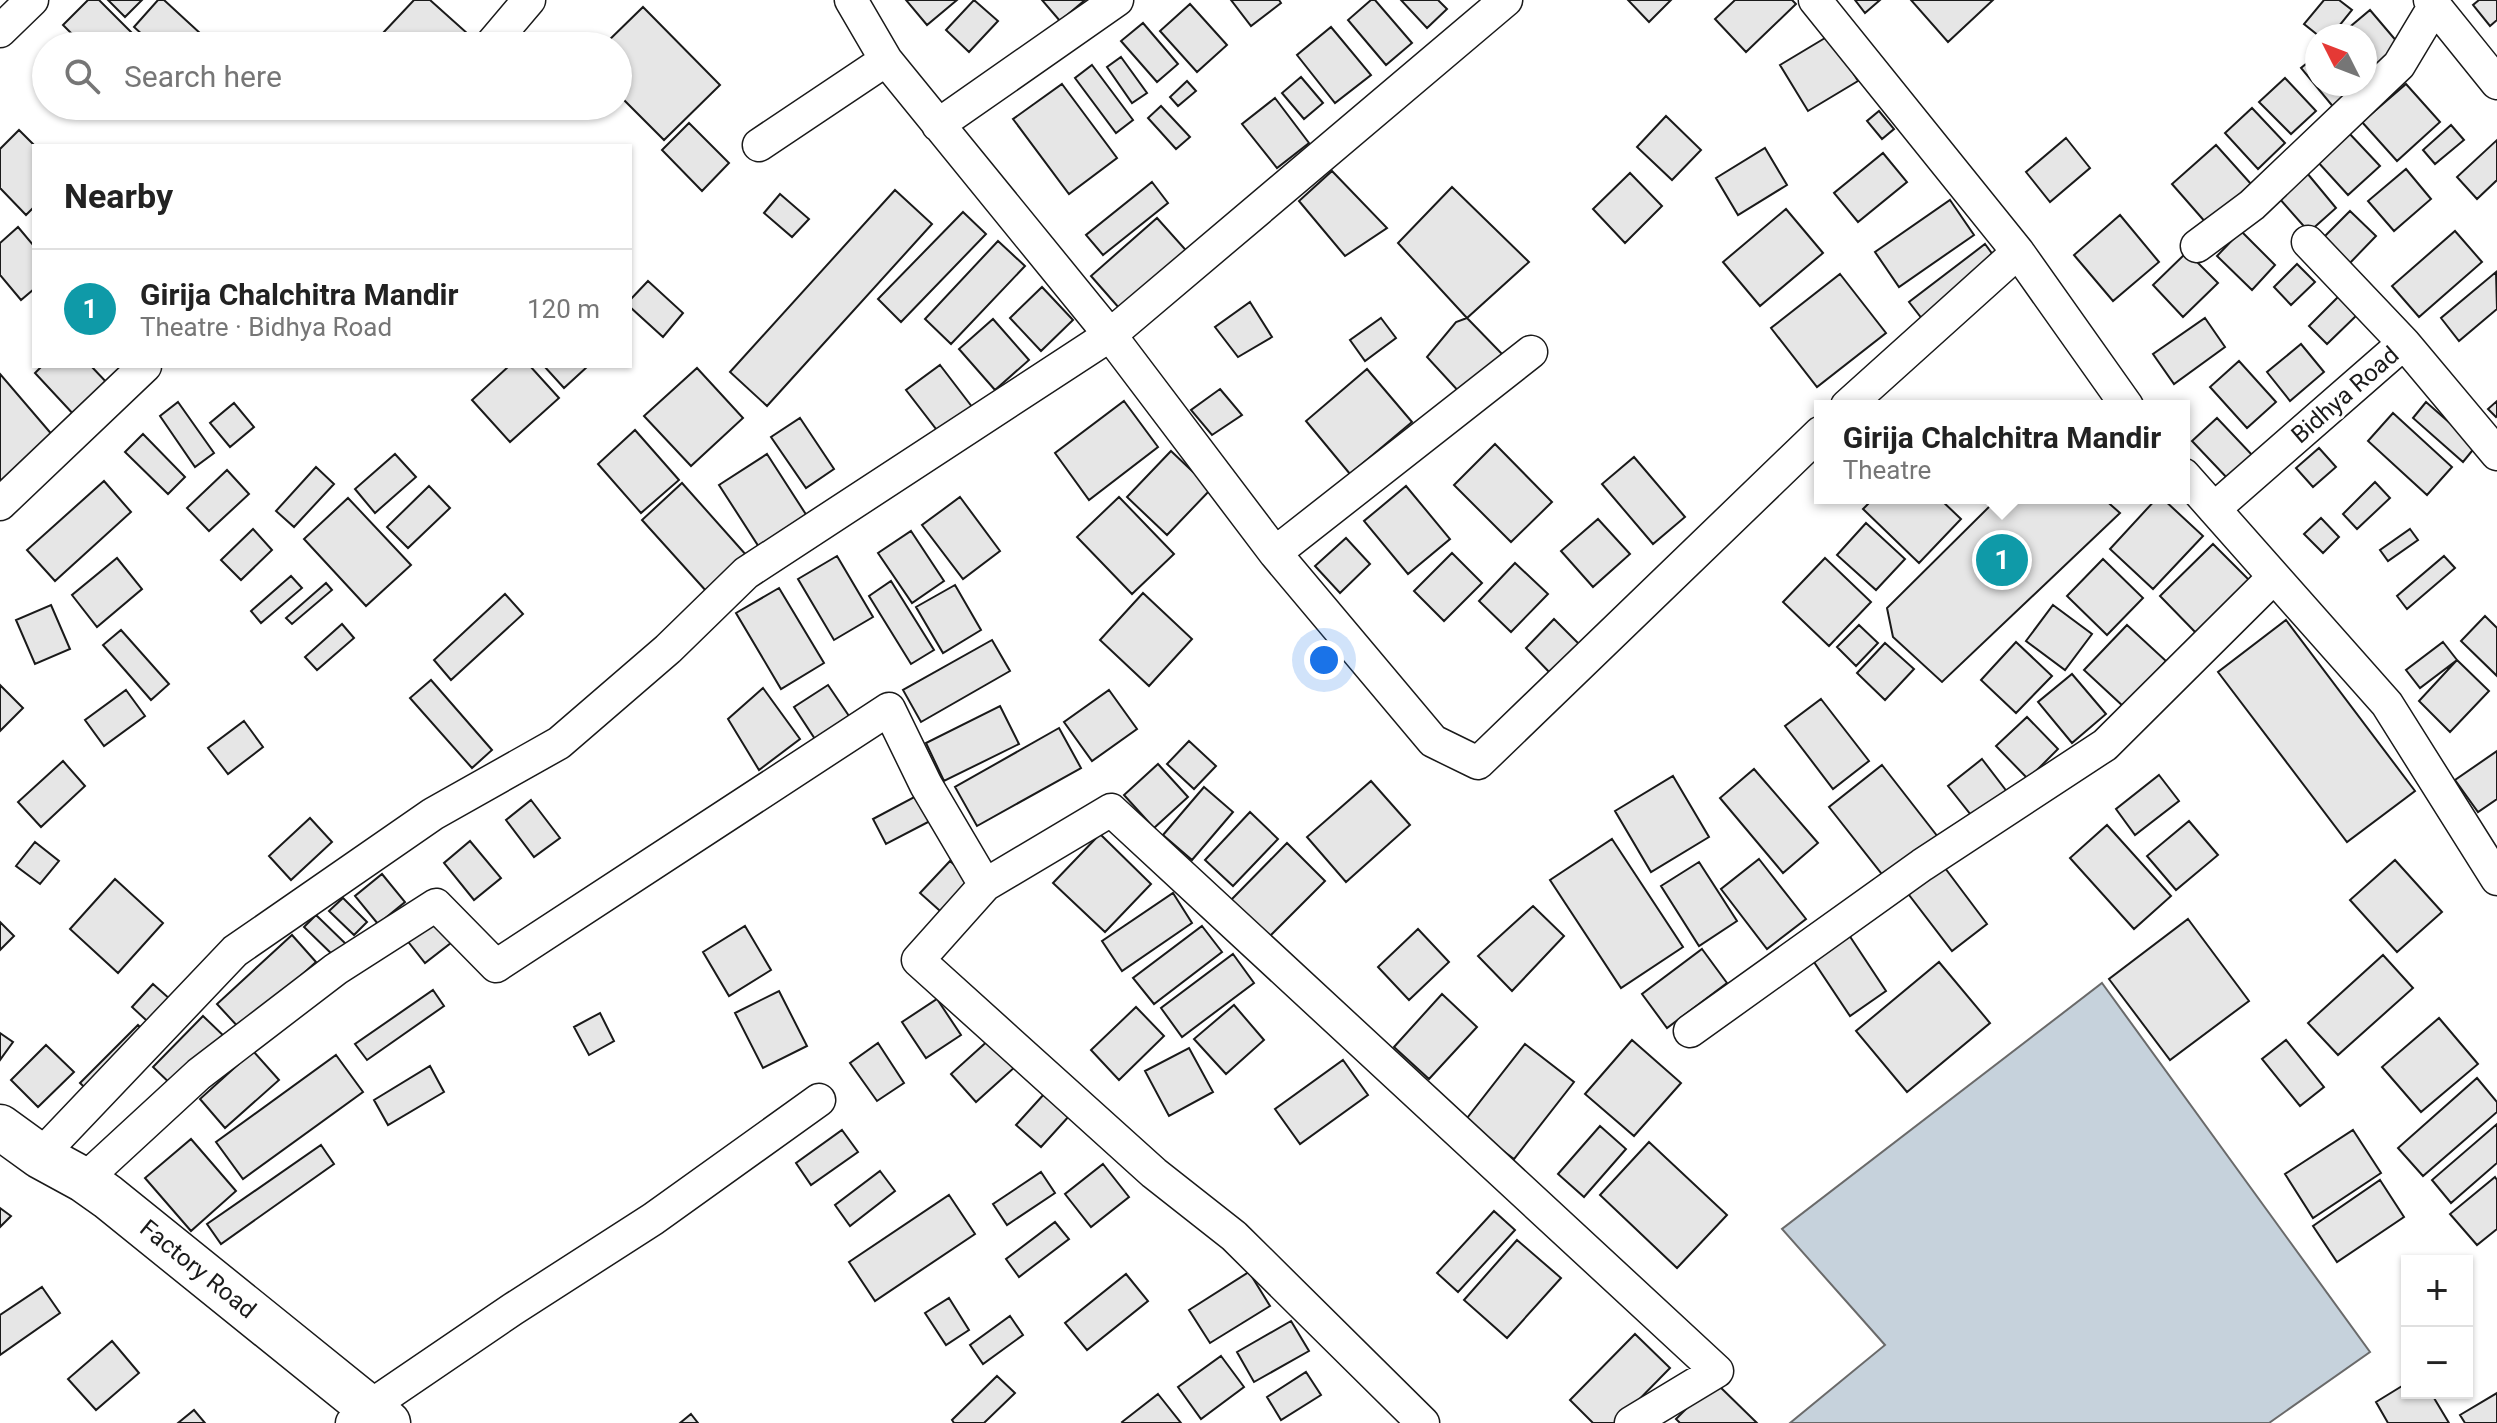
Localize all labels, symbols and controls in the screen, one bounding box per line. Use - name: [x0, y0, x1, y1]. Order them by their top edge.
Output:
- north arrow: [2305, 24, 2377, 96]
- search box: [32, 32, 632, 120]
- icon: search: [60, 54, 104, 98]
- text: Search here: [124, 59, 282, 94]
- text: Nearby: [64, 176, 173, 216]
- text: Girija Chalchitra Mandir: [140, 277, 459, 312]
- text: 1: [83, 294, 97, 324]
- text: 120 m: [527, 294, 600, 324]
- text: Theatre · Bidhya Road: [140, 312, 392, 342]
- street label: Bidhya Road: [2286, 341, 2404, 449]
- popup: [1814, 400, 2190, 504]
- text: Girija Chalchitra Mandir: [1843, 420, 2161, 455]
- text: Theatre: [1843, 455, 1931, 485]
- pin: 1: [1976, 530, 2028, 590]
- your location: [1304, 640, 1344, 680]
- street label: Factory Road: [135, 1214, 261, 1324]
- map controls: [2401, 1255, 2473, 1399]
- button: +: [2401, 1255, 2473, 1327]
- button: −: [2401, 1327, 2473, 1399]

